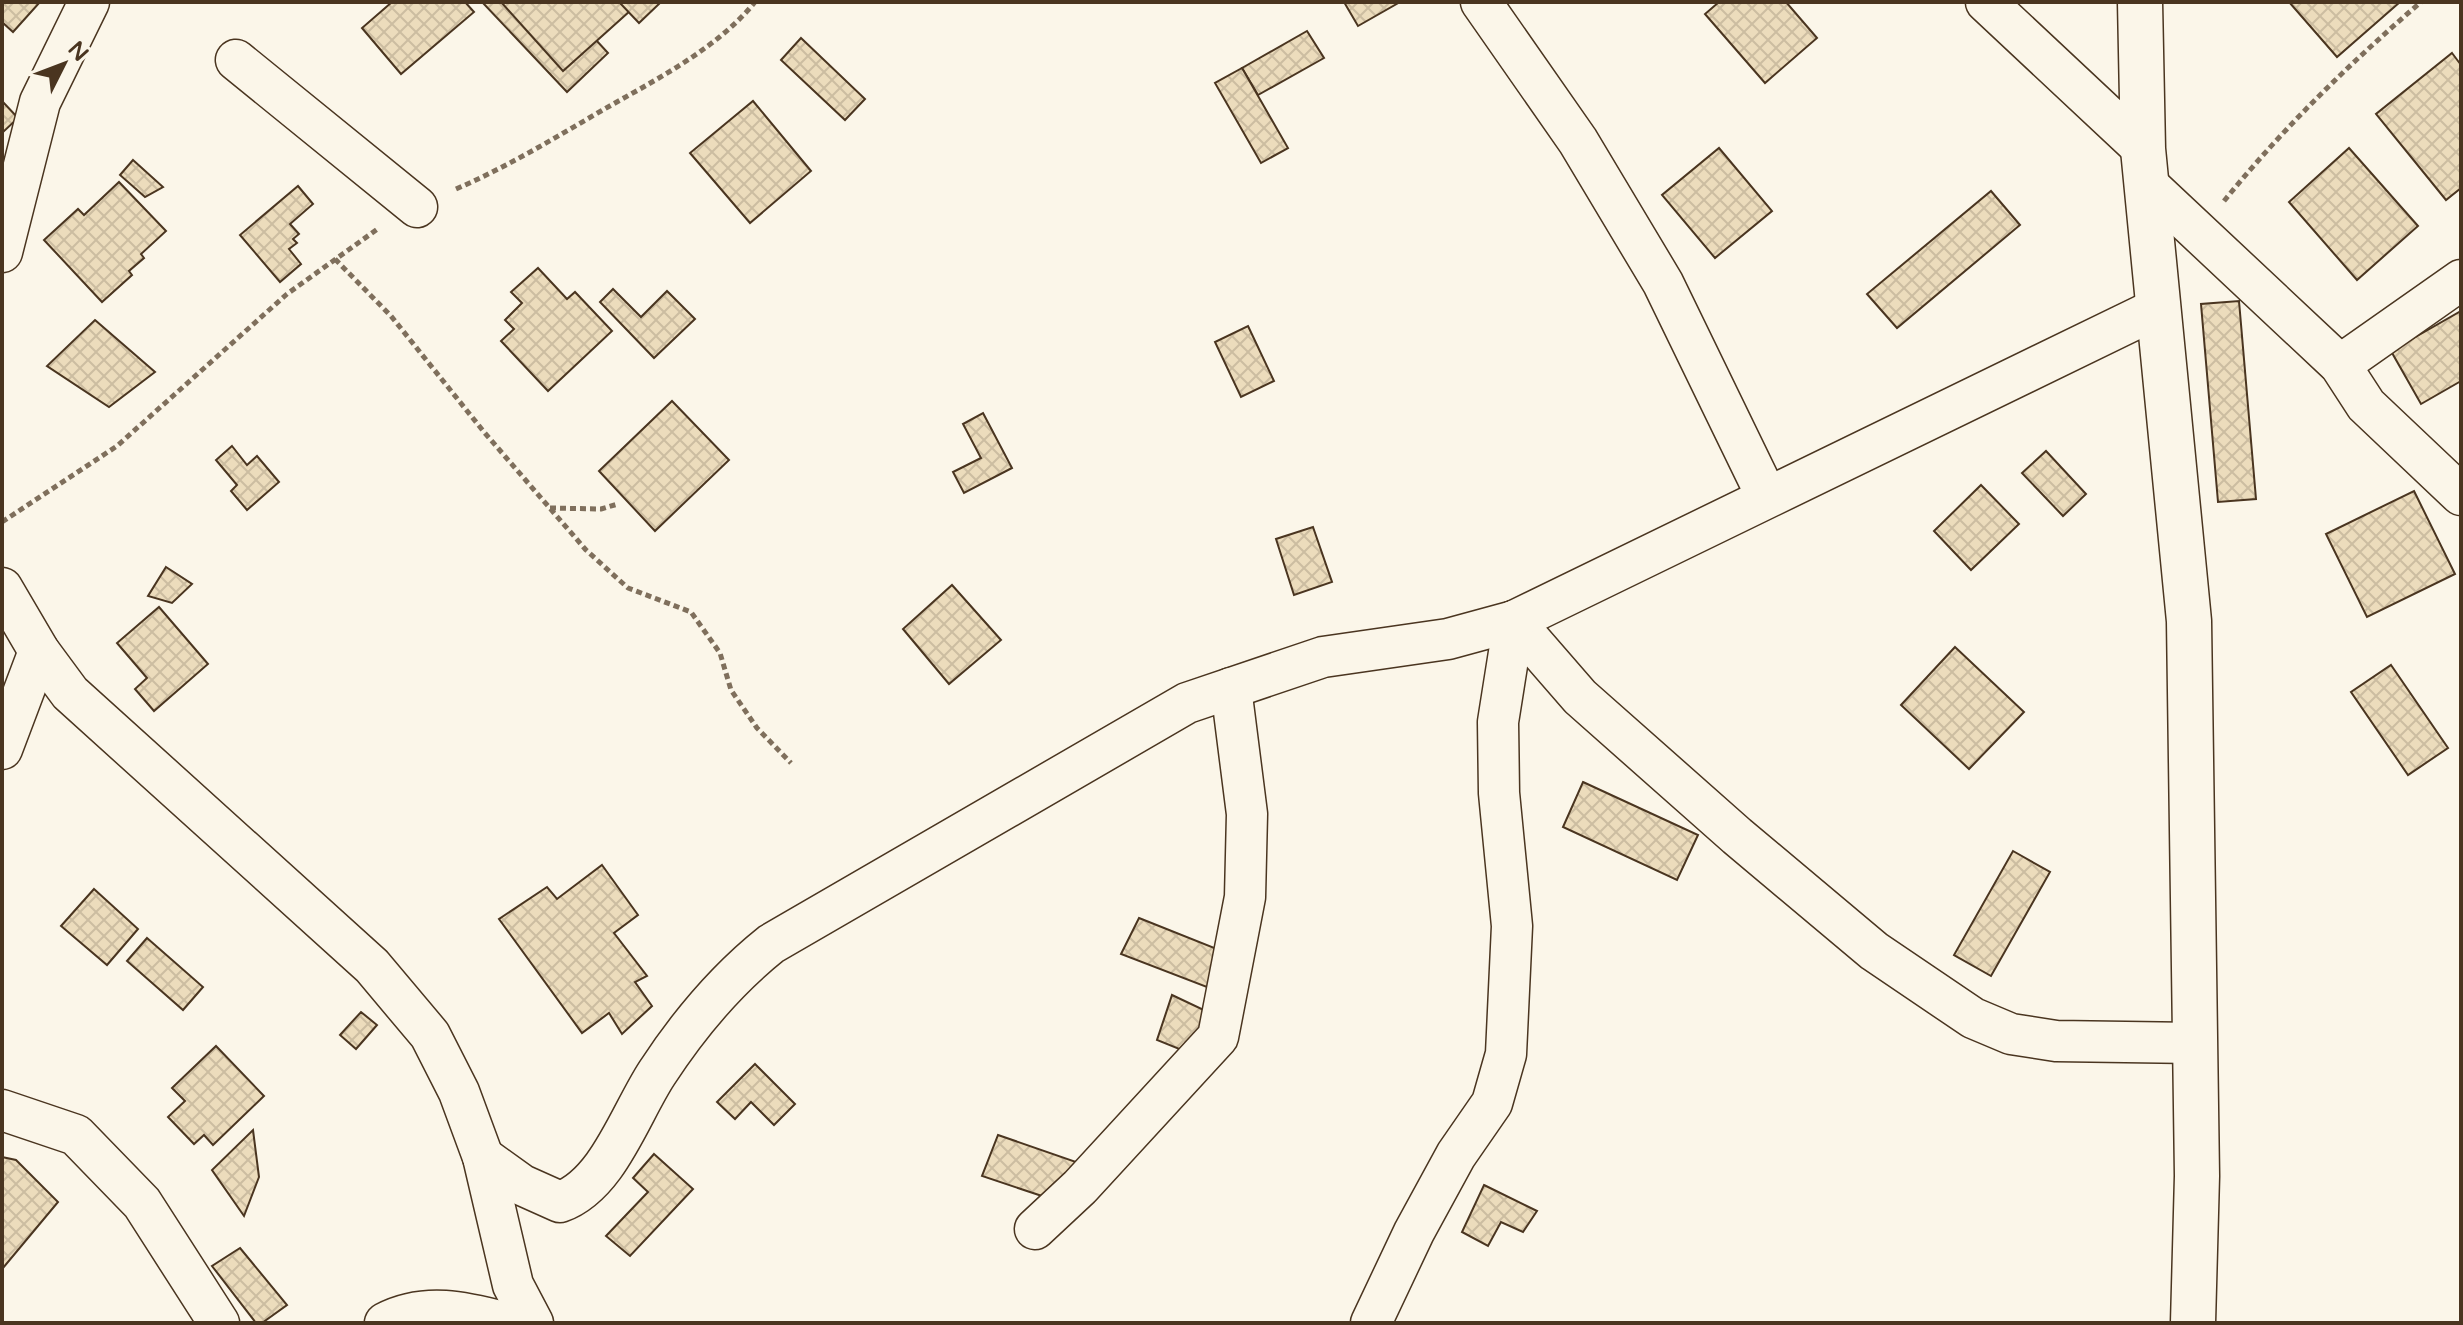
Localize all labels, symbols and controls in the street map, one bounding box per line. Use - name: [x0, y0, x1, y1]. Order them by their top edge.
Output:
- north arrow: [24, 24, 104, 104]
- text: N: [63, 36, 94, 67]

